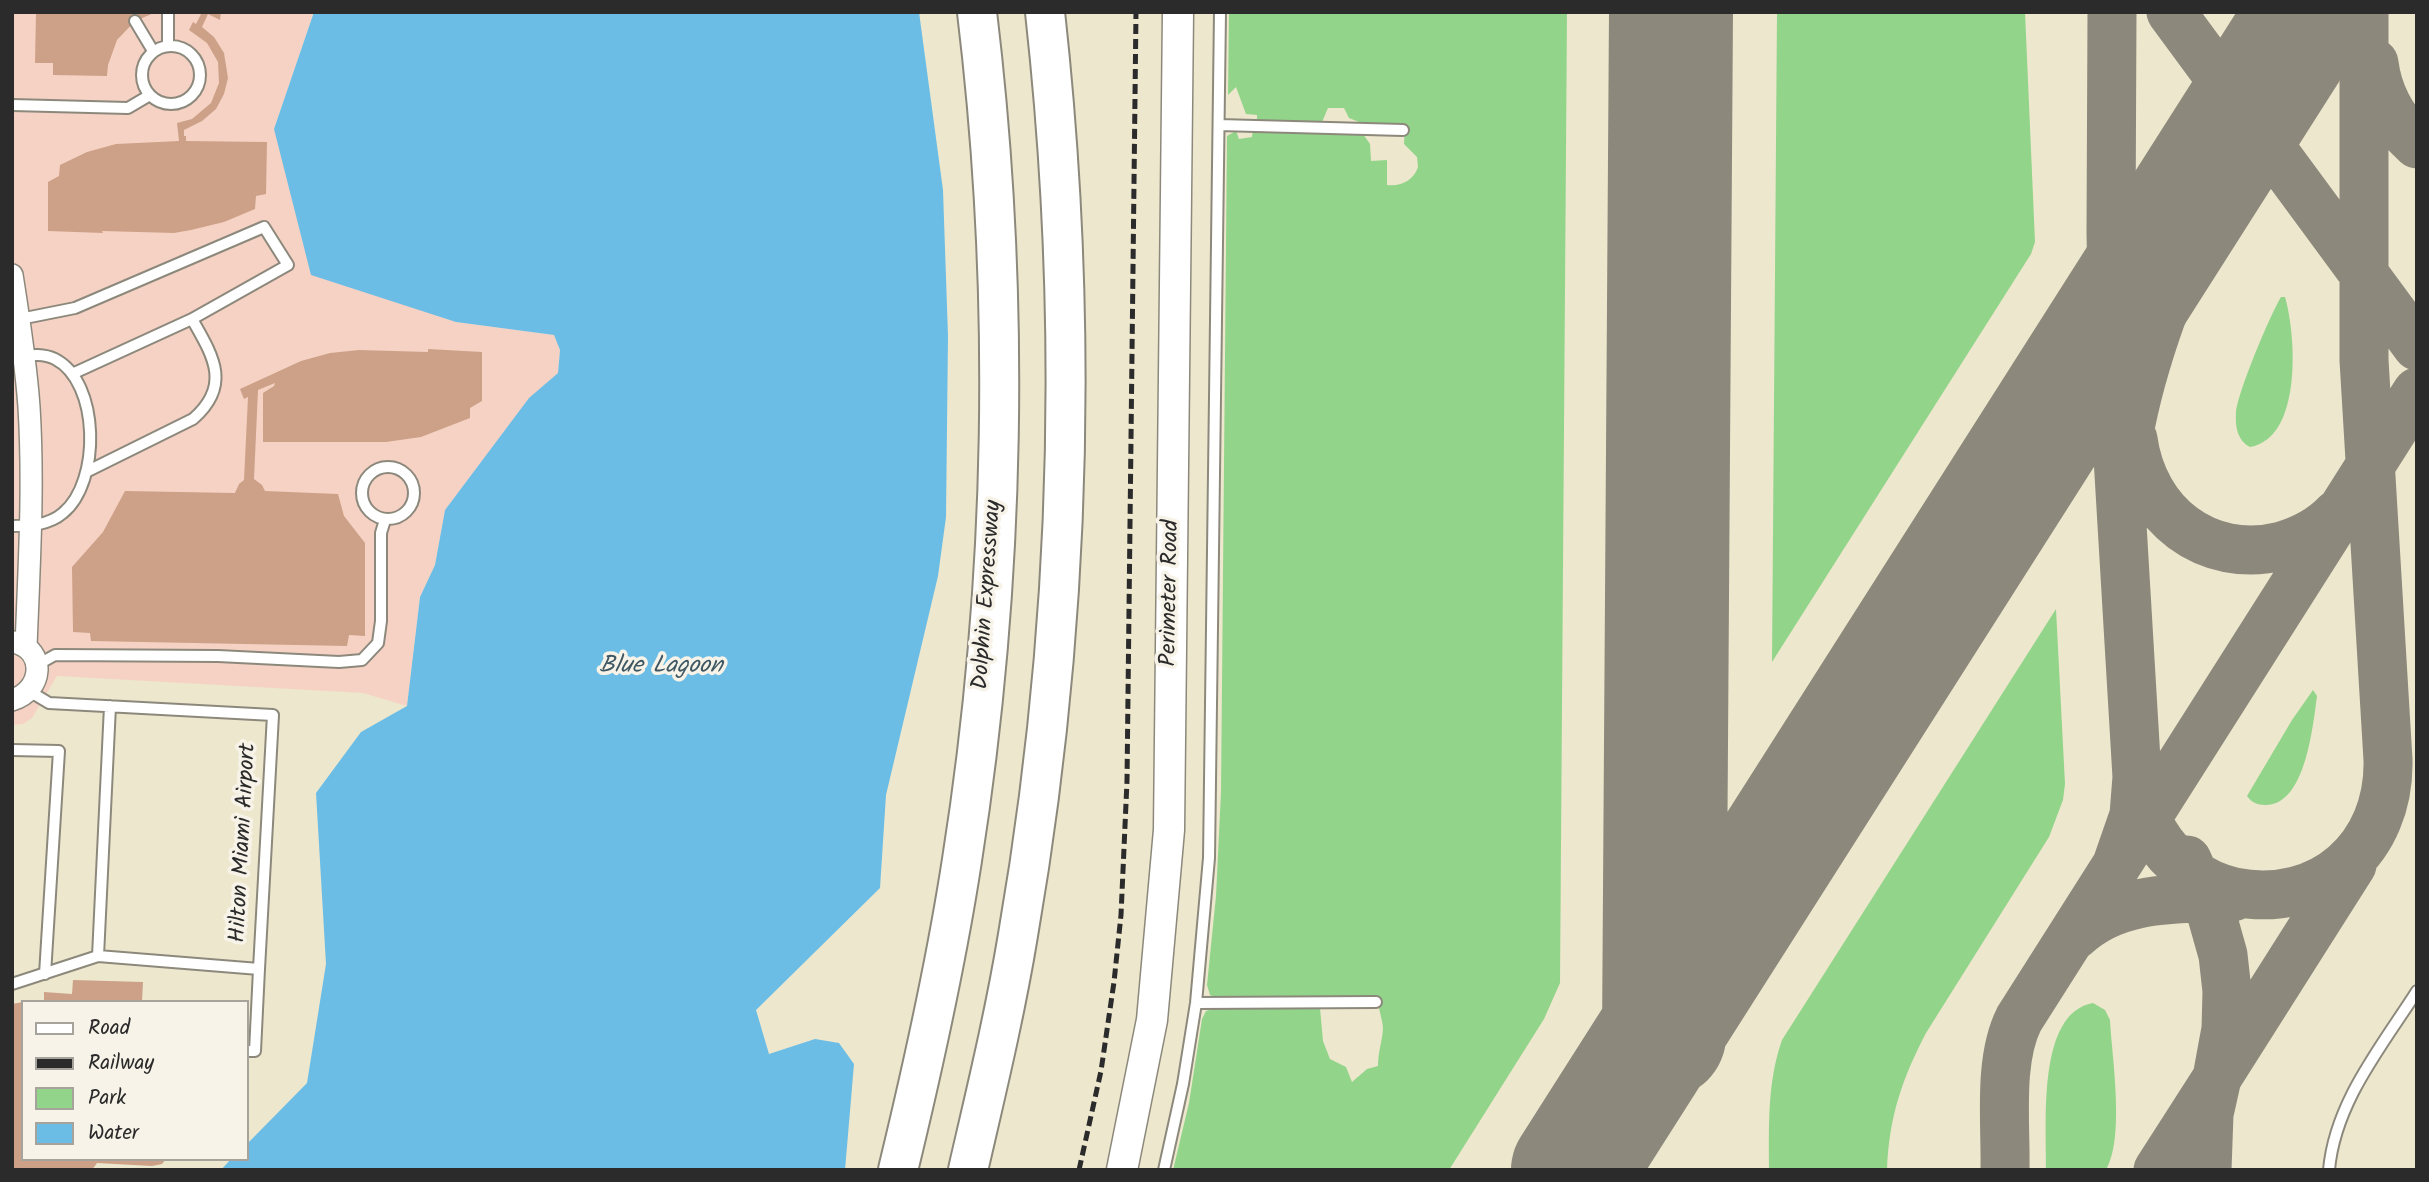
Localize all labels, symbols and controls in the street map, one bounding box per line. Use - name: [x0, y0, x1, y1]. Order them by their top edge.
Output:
- street label: Dolphin Expressway: [969, 499, 1009, 691]
- street label: Perimeter Road: [1157, 519, 1187, 667]
- water label: Blue Lagoon: [599, 654, 723, 682]
- street label: Hilton Miami Airport: [226, 743, 264, 943]
- legend: [21, 1000, 248, 1161]
- text: Road: [88, 1012, 130, 1045]
- text: Railway: [88, 1047, 154, 1080]
- text: Park: [88, 1082, 126, 1115]
- text: Water: [88, 1117, 139, 1150]

